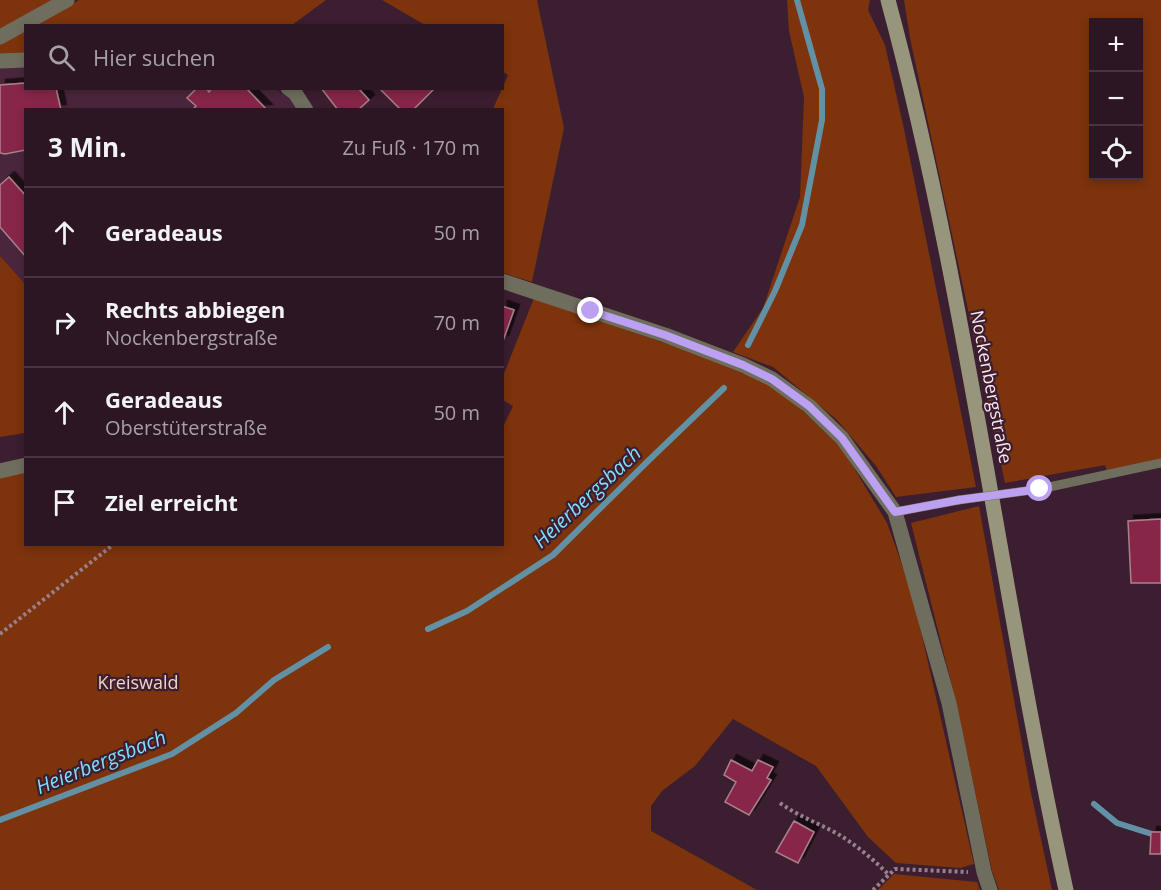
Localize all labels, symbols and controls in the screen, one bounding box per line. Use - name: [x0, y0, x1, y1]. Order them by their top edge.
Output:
- map controls: [1089, 18, 1143, 180]
- button: +: [1089, 18, 1143, 72]
- search box: [24, 24, 504, 90]
- icon: search: [45, 41, 78, 74]
- text: Hier suchen: [93, 42, 216, 72]
- button: −: [1089, 72, 1143, 126]
- button: locate: [1089, 126, 1143, 180]
- text: 3 Min.: [48, 129, 127, 165]
- text: Zu Fuß · 170 m: [342, 134, 480, 161]
- icon: ahead: [48, 216, 81, 249]
- text: Geradeaus: [105, 217, 223, 247]
- text: 50 m: [433, 219, 480, 246]
- text: Rechts abbiegen: [105, 294, 285, 324]
- route end: [577, 297, 603, 323]
- icon: right: [48, 306, 81, 339]
- street label: Nockenbergstraße: [965, 308, 1019, 465]
- text: 70 m: [433, 309, 480, 336]
- text: Nockenbergstraße: [105, 324, 278, 351]
- text: Geradeaus: [105, 384, 223, 414]
- icon: ahead: [48, 396, 81, 429]
- text: 50 m: [433, 399, 480, 426]
- text: Oberstüterstraße: [105, 414, 267, 441]
- water label: Heierbergsbach: [527, 440, 646, 554]
- route start: [1026, 475, 1052, 501]
- icon: arrive: [48, 486, 81, 519]
- text: Ziel erreicht: [105, 487, 238, 517]
- park label: Kreiswald: [97, 670, 179, 694]
- water label: Heierbergsbach: [32, 723, 170, 800]

